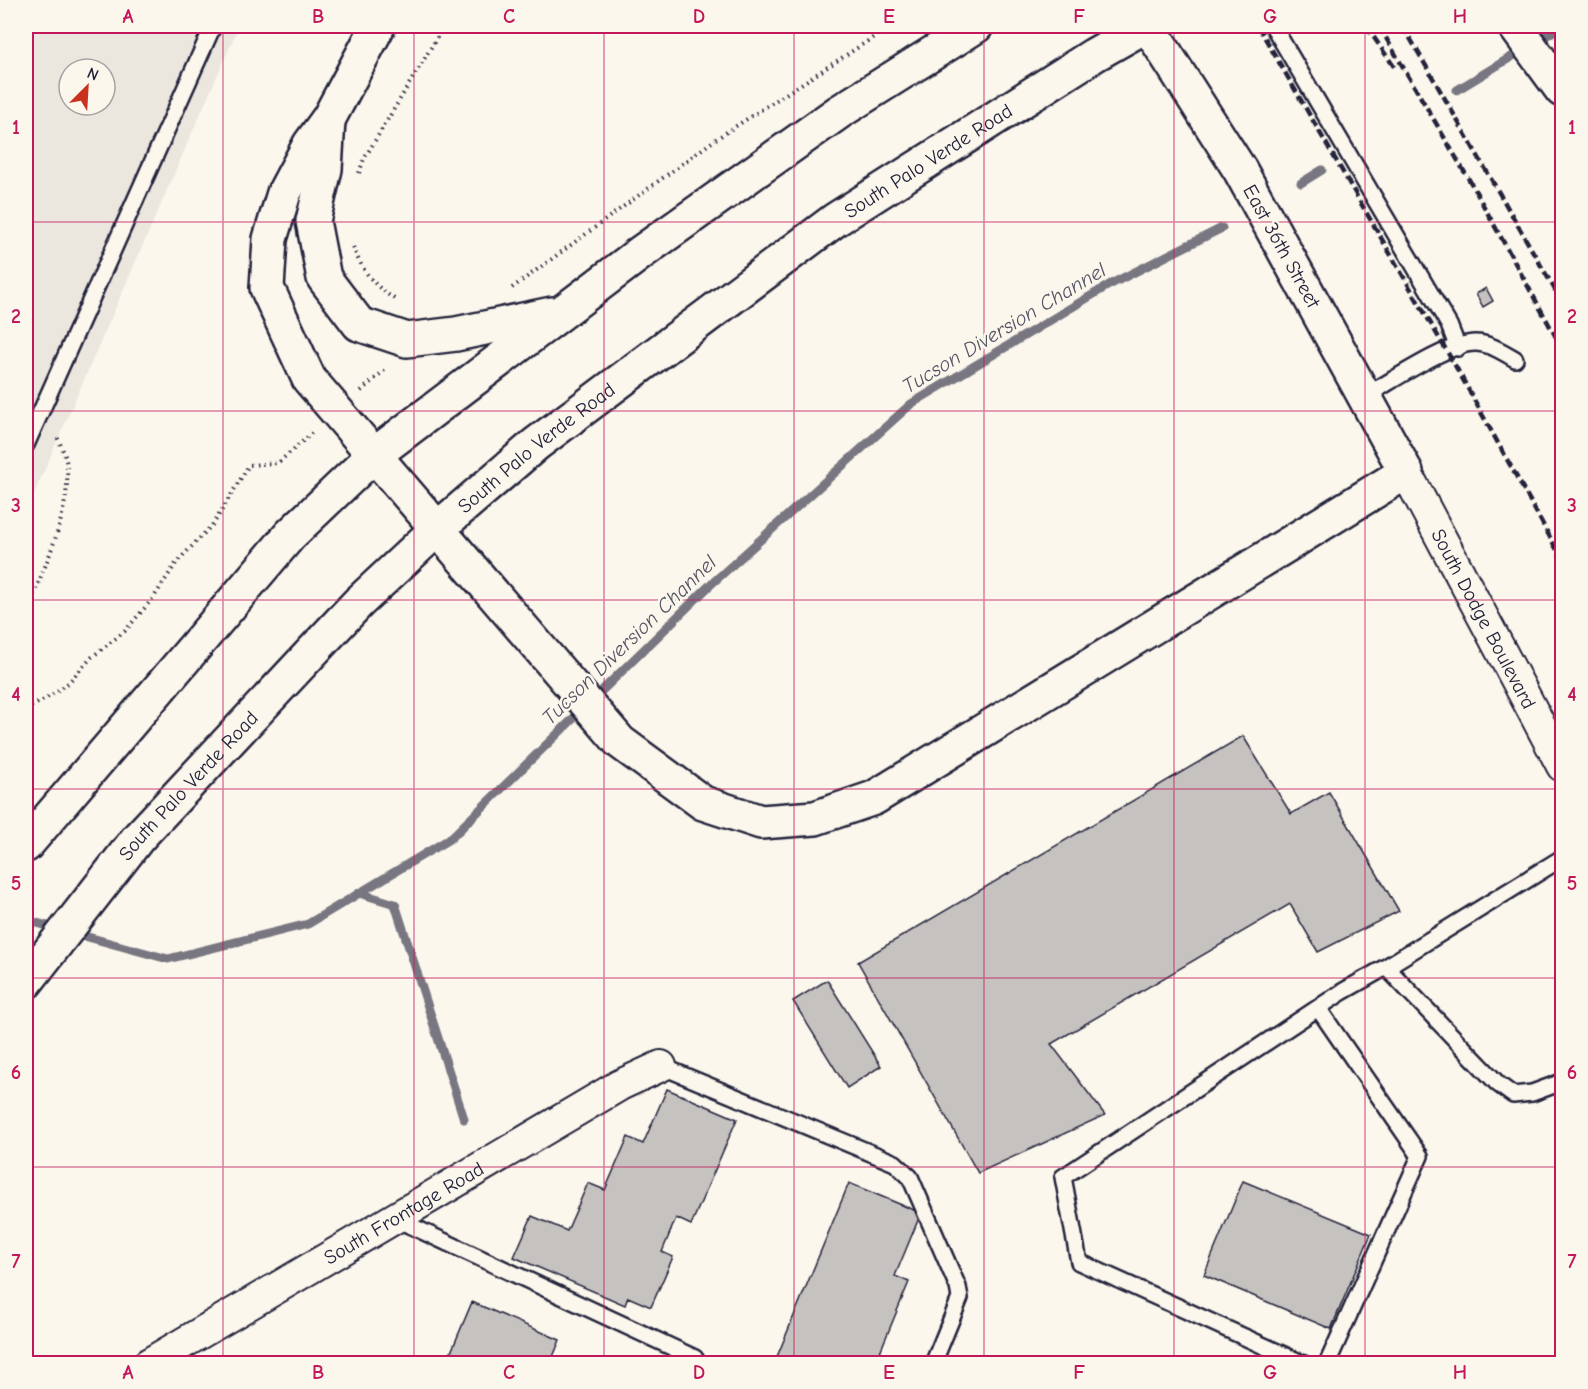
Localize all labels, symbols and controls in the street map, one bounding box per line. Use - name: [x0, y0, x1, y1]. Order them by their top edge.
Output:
- text: A: [122, 5, 134, 28]
- text: B: [312, 5, 324, 28]
- text: C: [503, 5, 515, 28]
- text: D: [693, 5, 705, 28]
- text: E: [883, 5, 895, 28]
- text: F: [1073, 5, 1085, 28]
- text: G: [1263, 5, 1277, 28]
- text: H: [1453, 5, 1467, 28]
- north arrow: [57, 57, 117, 117]
- text: N: [84, 64, 101, 85]
- street label: South Palo Verde Road: [840, 99, 1017, 223]
- text: 1: [12, 116, 20, 139]
- text: 1: [1568, 116, 1576, 139]
- street label: East 36th Street: [1238, 181, 1326, 313]
- water label: Tucson Diversion Channel: [898, 258, 1110, 398]
- text: 2: [11, 305, 21, 328]
- text: 2: [1567, 305, 1577, 328]
- street label: South Palo Verde Road: [453, 378, 620, 518]
- text: 3: [11, 494, 21, 517]
- text: 3: [1567, 494, 1577, 517]
- street label: South Dodge Boulevard: [1426, 525, 1540, 713]
- water label: Tucson Diversion Channel: [537, 550, 721, 730]
- text: 4: [11, 683, 21, 706]
- text: 4: [1567, 683, 1577, 706]
- street label: South Palo Verde Road: [114, 706, 263, 865]
- text: 5: [11, 872, 21, 895]
- text: 5: [1567, 872, 1577, 895]
- text: 6: [11, 1061, 21, 1084]
- text: 6: [1567, 1061, 1577, 1084]
- street label: South Frontage Road: [320, 1157, 488, 1269]
- text: 7: [12, 1250, 21, 1273]
- text: 7: [1568, 1250, 1577, 1273]
- text: A: [122, 1361, 134, 1384]
- text: B: [312, 1361, 324, 1384]
- text: C: [503, 1361, 515, 1384]
- text: D: [693, 1361, 705, 1384]
- text: E: [883, 1361, 895, 1384]
- text: F: [1073, 1361, 1085, 1384]
- text: G: [1263, 1361, 1277, 1384]
- text: H: [1453, 1361, 1467, 1384]

